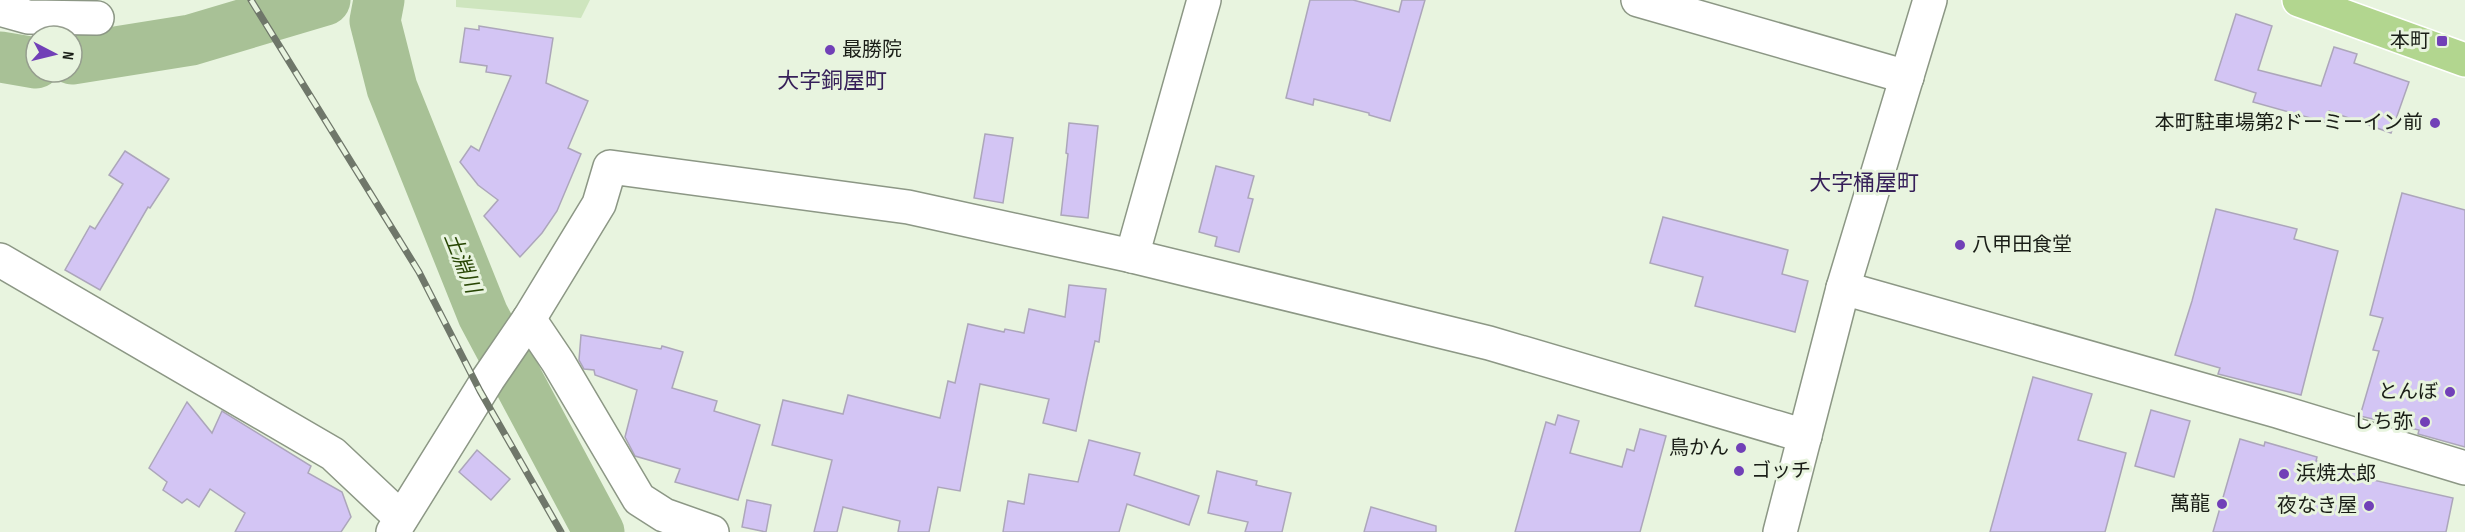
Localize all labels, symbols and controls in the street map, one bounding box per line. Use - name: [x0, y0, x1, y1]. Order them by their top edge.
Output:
- north arrow: [24, 24, 84, 84]
- place label: 本町: [2390, 29, 2430, 53]
- marker: 本町: [2435, 34, 2449, 48]
- place label: 最勝院: [842, 38, 902, 62]
- marker: 最勝院: [823, 43, 837, 57]
- text: N: [57, 50, 77, 61]
- district label: 大字銅屋町: [777, 68, 887, 95]
- place label: 本町駐車場第2ドーミーイン前: [2155, 111, 2423, 135]
- marker: 本町駐車場第2ドーミーイン前: [2428, 116, 2442, 130]
- district label: 大字桶屋町: [1809, 170, 1919, 197]
- water label: 土淵川: [439, 229, 486, 299]
- place label: 八甲田食堂: [1972, 233, 2072, 257]
- marker: 八甲田食堂: [1953, 238, 1967, 252]
- place label: とんぼ: [2378, 380, 2438, 404]
- marker: とんぼ: [2443, 385, 2457, 399]
- place label: しち弥: [2353, 410, 2413, 434]
- marker: しち弥: [2418, 415, 2432, 429]
- place label: 鳥かん: [1669, 436, 1729, 460]
- marker: 鳥かん: [1734, 441, 1748, 455]
- place label: ゴッチ: [1751, 459, 1811, 483]
- place label: 浜焼太郎: [2296, 462, 2376, 486]
- marker: ゴッチ: [1732, 464, 1746, 478]
- marker: 浜焼太郎: [2277, 467, 2291, 481]
- place label: 萬龍: [2170, 492, 2210, 516]
- place label: 夜なき屋: [2277, 494, 2357, 518]
- marker: 萬龍: [2215, 497, 2229, 511]
- marker: 夜なき屋: [2362, 499, 2376, 513]

